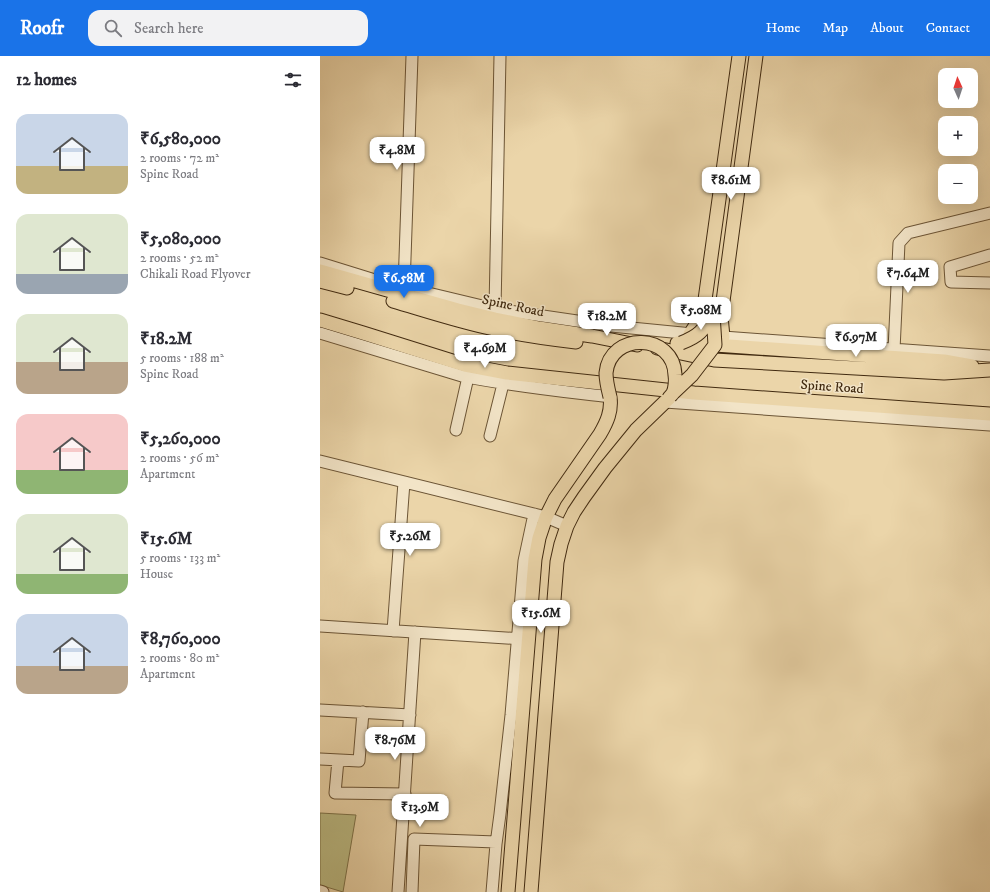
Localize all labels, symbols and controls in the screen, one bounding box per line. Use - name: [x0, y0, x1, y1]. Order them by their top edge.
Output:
- search box: [88, 10, 368, 46]
- text: Roofr: [20, 17, 64, 40]
- icon: search: [102, 17, 124, 39]
- text: Search here: [134, 19, 203, 38]
- text: Home: [766, 19, 800, 37]
- text: Map: [822, 19, 848, 37]
- text: About: [870, 19, 904, 37]
- text: Contact: [926, 19, 970, 37]
- north arrow: [938, 68, 978, 108]
- map controls: [938, 68, 978, 204]
- text: 12 homes: [16, 69, 77, 91]
- icon: filters: [282, 69, 304, 91]
- button: +: [938, 116, 978, 156]
- text: ₹6,580,000: [140, 128, 221, 150]
- icon: home: [48, 130, 96, 178]
- pin: ₹4.8M: [369, 137, 425, 171]
- text: ₹4.8M: [379, 142, 415, 158]
- text: 2 rooms · 72 m²: [140, 150, 219, 166]
- button: −: [938, 164, 978, 204]
- text: Spine Road: [140, 166, 199, 182]
- pin: ₹8.61M: [698, 167, 764, 201]
- text: ₹8.61M: [711, 172, 751, 188]
- text: ₹5,080,000: [140, 228, 221, 250]
- icon: home: [48, 230, 96, 278]
- text: 2 rooms · 52 m²: [140, 250, 219, 266]
- pin: ₹7.64M: [875, 260, 941, 294]
- pin: ₹6.58M: [371, 265, 437, 299]
- text: ₹7.64M: [886, 265, 930, 281]
- text: Chikali Road Flyover: [140, 266, 251, 282]
- text: ₹6.58M: [383, 270, 425, 286]
- street label: Spine Road: [480, 291, 546, 321]
- pin: ₹5.08M: [668, 297, 734, 331]
- text: ₹5.08M: [680, 302, 722, 318]
- pin: ₹18.2M: [574, 303, 640, 337]
- text: ₹18.2M: [587, 308, 627, 324]
- pin: ₹6.97M: [823, 324, 889, 358]
- text: ₹18.2M: [140, 328, 192, 350]
- text: ₹6.97M: [835, 329, 877, 345]
- icon: home: [48, 330, 96, 378]
- pin: ₹4.69M: [452, 335, 518, 369]
- text: ₹4.69M: [463, 340, 507, 356]
- text: 5 rooms · 188 m²: [140, 350, 224, 366]
- text: Spine Road: [140, 366, 199, 382]
- street label: Spine Road: [800, 376, 864, 398]
- text: ₹5,260,000: [140, 428, 221, 450]
- icon: home: [48, 430, 96, 478]
- text: 2 rooms · 56 m²: [140, 450, 219, 466]
- text: Apartment: [140, 466, 195, 482]
- pin: ₹5.26M: [377, 523, 443, 557]
- text: ₹15.6M: [140, 528, 192, 550]
- text: ₹5.26M: [389, 528, 431, 544]
- icon: home: [48, 530, 96, 578]
- text: 5 rooms · 133 m²: [140, 550, 220, 566]
- text: House: [140, 566, 173, 582]
- pin: ₹15.6M: [508, 600, 574, 634]
- text: ₹15.6M: [521, 605, 561, 621]
- text: ₹8,760,000: [140, 628, 221, 650]
- icon: home: [48, 630, 96, 678]
- text: 2 rooms · 80 m²: [140, 650, 219, 666]
- text: Apartment: [140, 666, 195, 682]
- pin: ₹8.76M: [362, 727, 428, 761]
- text: ₹8.76M: [374, 732, 416, 748]
- pin: ₹13.9M: [387, 794, 453, 828]
- text: ₹13.9M: [401, 799, 439, 815]

